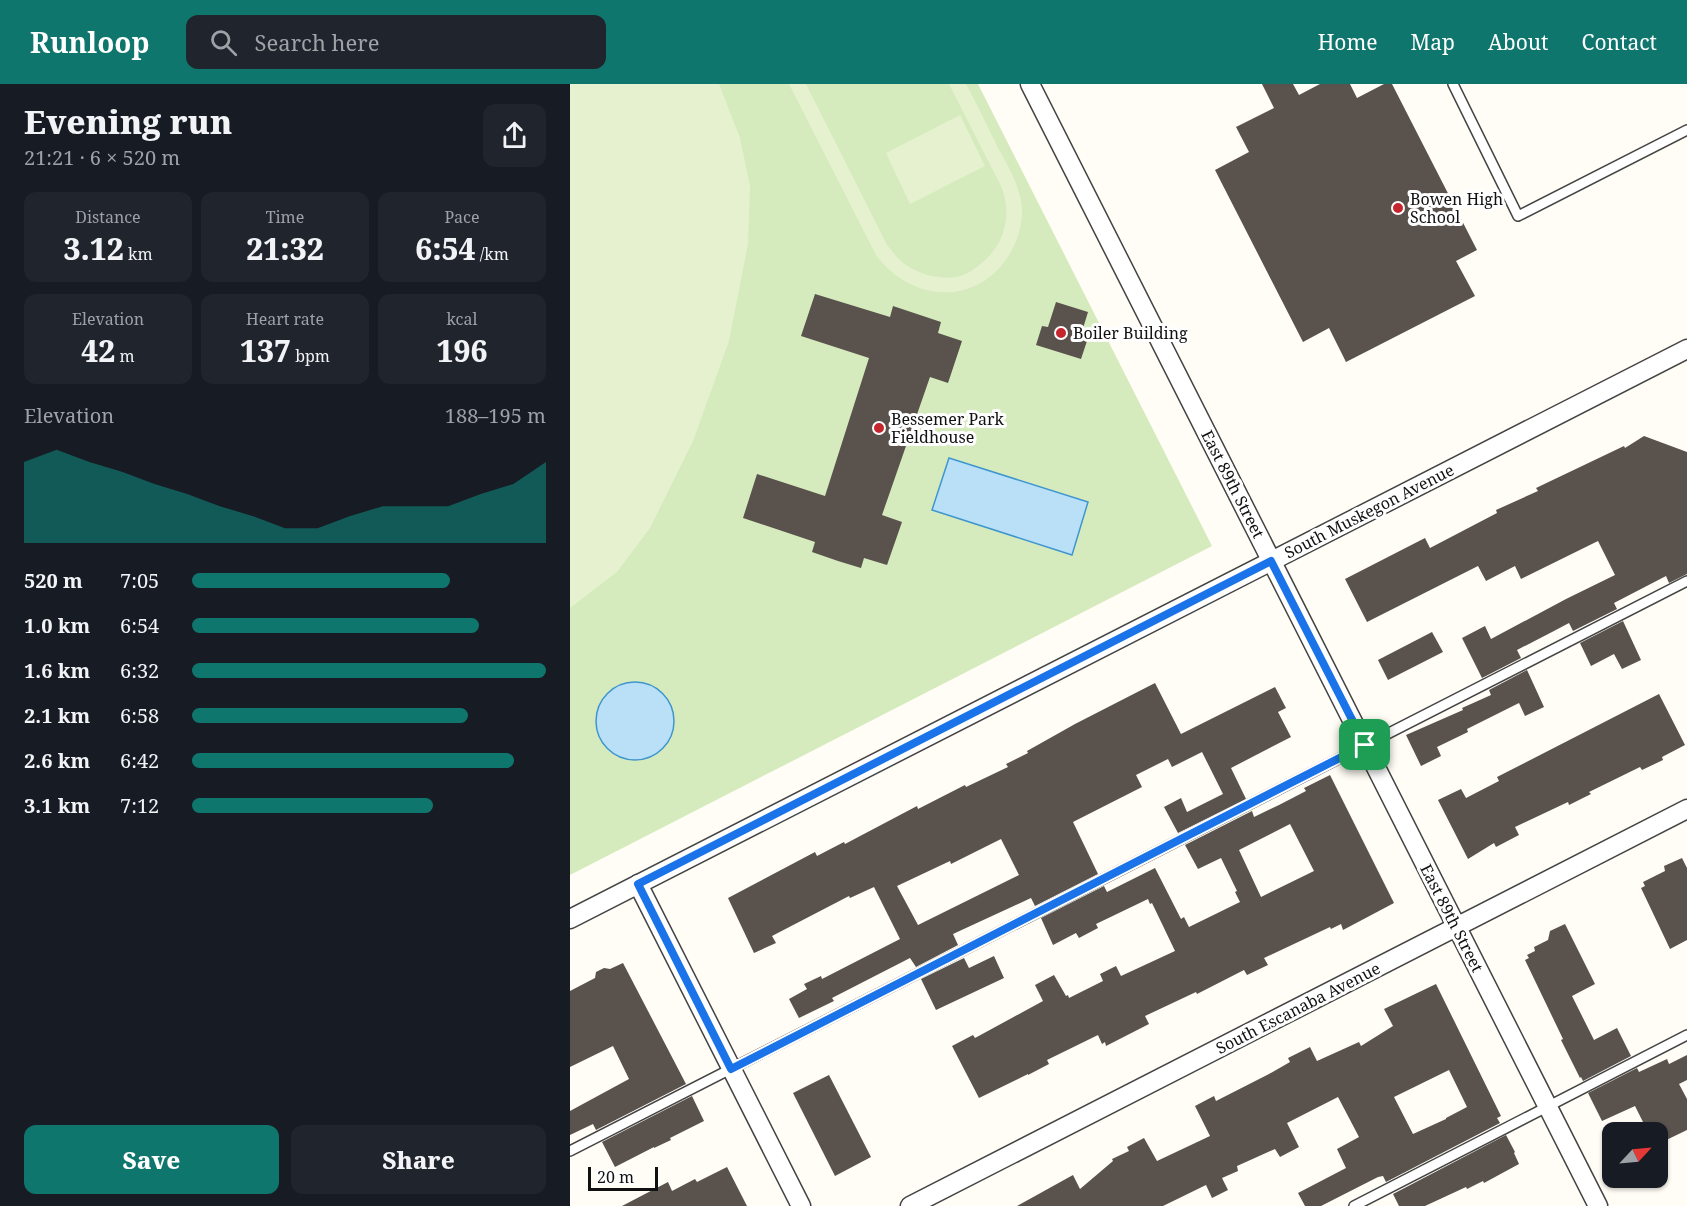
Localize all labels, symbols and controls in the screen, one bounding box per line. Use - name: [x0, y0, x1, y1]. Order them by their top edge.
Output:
- search box: [186, 15, 606, 69]
- text: Runloop: [30, 23, 150, 61]
- icon: search: [207, 26, 240, 59]
- text: Search here: [255, 27, 379, 57]
- text: Home: [1318, 28, 1378, 56]
- text: Map: [1411, 28, 1455, 56]
- text: About: [1488, 28, 1549, 56]
- text: Contact: [1582, 28, 1657, 56]
- text: Evening run: [24, 99, 232, 144]
- button: share: [483, 104, 546, 167]
- text: 21:21 · 6 × 520 m: [24, 144, 180, 171]
- place label: Bowen High School: [1410, 188, 1503, 228]
- marker: Bowen High School: [1391, 201, 1405, 215]
- text: Distance: [75, 206, 141, 228]
- text: Time: [266, 206, 304, 228]
- text: Pace: [444, 206, 480, 228]
- text: 3.12: [63, 228, 124, 269]
- text: 21:32: [246, 228, 324, 269]
- text: 6:54: [415, 228, 476, 269]
- text: km: [124, 243, 153, 265]
- text: /km: [476, 243, 509, 265]
- text: Elevation: [72, 308, 144, 330]
- text: Heart rate: [246, 308, 324, 330]
- text: kcal: [447, 308, 477, 330]
- place label: Boiler Building: [1073, 322, 1188, 344]
- marker: Boiler Building: [1054, 326, 1068, 340]
- text: 42: [81, 330, 115, 371]
- text: 137: [240, 330, 291, 371]
- text: 196: [436, 330, 488, 371]
- text: m: [115, 345, 135, 367]
- text: bpm: [291, 345, 330, 367]
- text: Elevation: [24, 402, 114, 429]
- text: 188–195 m: [445, 402, 546, 429]
- place label: Bessemer Park Fieldhouse: [891, 408, 1005, 448]
- marker: Bessemer Park Fieldhouse: [872, 421, 886, 435]
- street label: East 89th Street: [1196, 426, 1270, 542]
- street label: South Muskegon Avenue: [1280, 459, 1458, 563]
- text: 520 m: [24, 567, 83, 594]
- text: 7:05: [120, 567, 159, 594]
- text: 1.0 km: [24, 612, 90, 639]
- text: 6:54: [120, 612, 159, 639]
- text: 1.6 km: [24, 657, 90, 684]
- text: 6:32: [120, 657, 159, 684]
- text: 2.1 km: [24, 702, 90, 729]
- text: 6:58: [120, 702, 159, 729]
- pin: [1339, 719, 1390, 770]
- icon: arrive: [1348, 728, 1381, 761]
- text: 2.6 km: [24, 747, 90, 774]
- text: 6:42: [120, 747, 159, 774]
- text: 3.1 km: [24, 792, 90, 819]
- text: 7:12: [120, 792, 159, 819]
- street label: East 89th Street: [1415, 860, 1489, 976]
- street label: South Escanaba Avenue: [1212, 957, 1384, 1059]
- north arrow: [1602, 1122, 1668, 1188]
- map controls: [1602, 1122, 1668, 1188]
- button: Save: [24, 1125, 279, 1194]
- button: Share: [291, 1125, 546, 1194]
- scale bar: [588, 1164, 658, 1192]
- text: 20 m: [597, 1166, 634, 1188]

